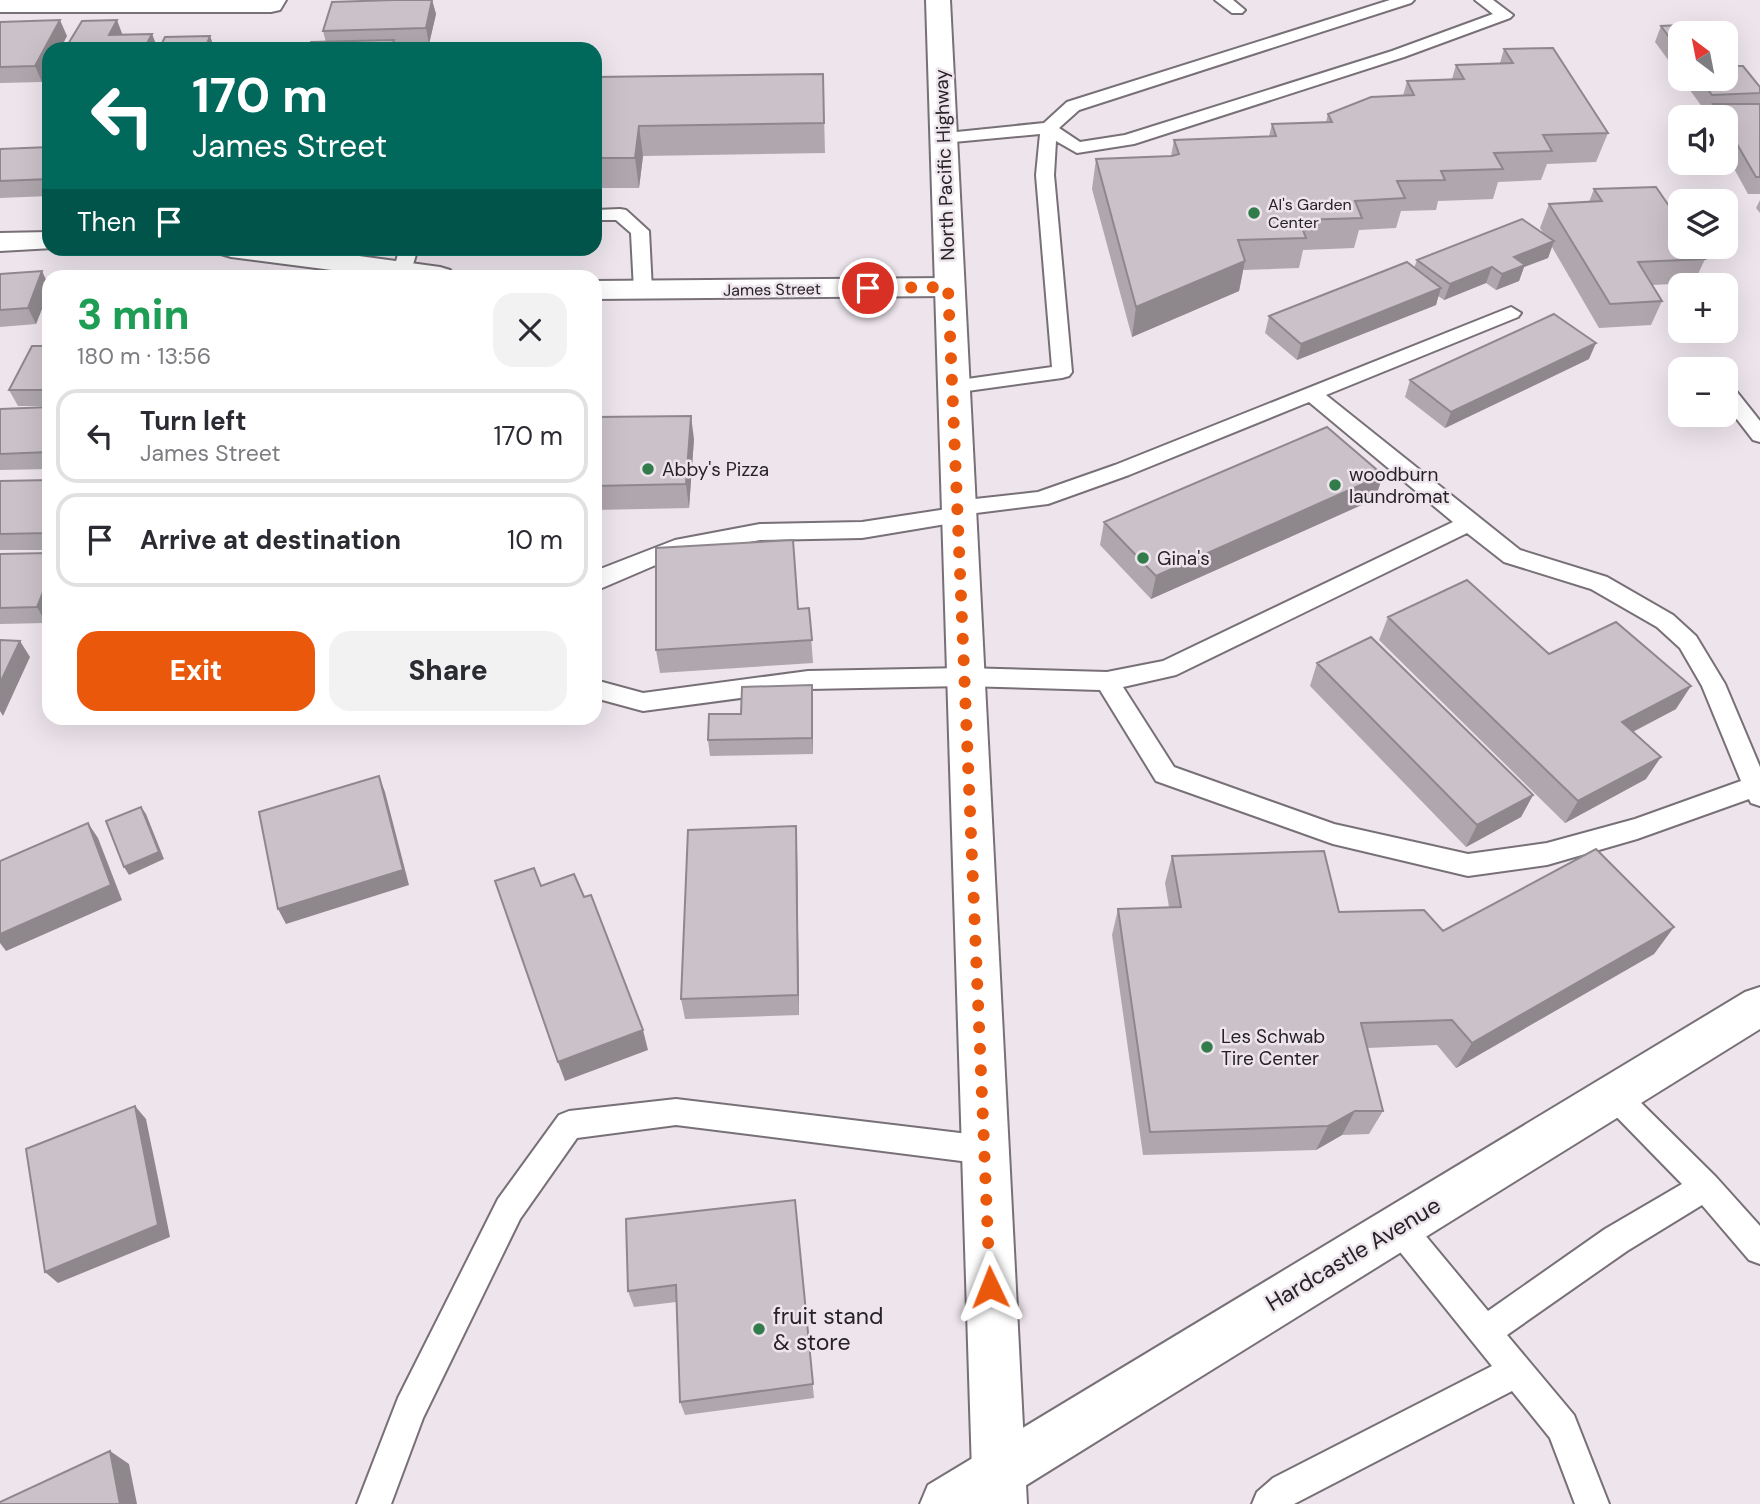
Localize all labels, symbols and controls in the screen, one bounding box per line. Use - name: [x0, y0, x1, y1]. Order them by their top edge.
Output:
- north arrow: [1668, 21, 1738, 91]
- map controls: [1668, 21, 1738, 427]
- text: 170 m: [192, 63, 328, 127]
- street label: North Pacific Highway: [929, 68, 960, 261]
- icon: left: [77, 70, 168, 161]
- button: sound: [1668, 105, 1738, 175]
- text: James Street: [192, 125, 387, 167]
- button: layers: [1668, 189, 1738, 259]
- place label: Al's Garden Center: [1268, 194, 1352, 233]
- icon: arrive: [150, 203, 188, 241]
- text: Then: [77, 205, 136, 239]
- marker: Al's Garden Center: [1246, 205, 1262, 221]
- pin: [838, 258, 898, 318]
- icon: arrive: [849, 269, 887, 307]
- button: +: [1668, 273, 1738, 343]
- street label: James Street: [723, 278, 821, 301]
- text: 3 min: [77, 287, 190, 342]
- button: close: [493, 293, 567, 367]
- text: 180 m · 13:56: [77, 341, 211, 371]
- button: −: [1668, 357, 1738, 427]
- text: Turn left: [140, 404, 247, 438]
- icon: left: [81, 417, 119, 455]
- text: 170 m: [494, 419, 563, 453]
- text: James Street: [140, 438, 280, 468]
- place label: Abby's Pizza: [662, 457, 769, 482]
- marker: Abby's Pizza: [640, 461, 656, 477]
- place label: woodburn laundromat: [1349, 462, 1450, 509]
- marker: woodburn laundromat: [1327, 477, 1343, 493]
- icon: arrive: [81, 521, 119, 559]
- text: Arrive at destination: [140, 523, 401, 557]
- text: 10 m: [507, 523, 563, 557]
- place label: Gina's: [1157, 546, 1210, 571]
- marker: Gina's: [1135, 550, 1151, 566]
- button: Exit: [77, 631, 315, 711]
- button: Share: [329, 631, 567, 711]
- place label: Les Schwab Tire Center: [1221, 1024, 1325, 1071]
- marker: Les Schwab Tire Center: [1199, 1039, 1215, 1055]
- street label: Hardcastle Avenue: [1260, 1190, 1446, 1318]
- position arrow: [953, 1250, 1027, 1324]
- place label: fruit stand & store: [773, 1301, 883, 1357]
- marker: fruit stand & store: [751, 1321, 767, 1337]

